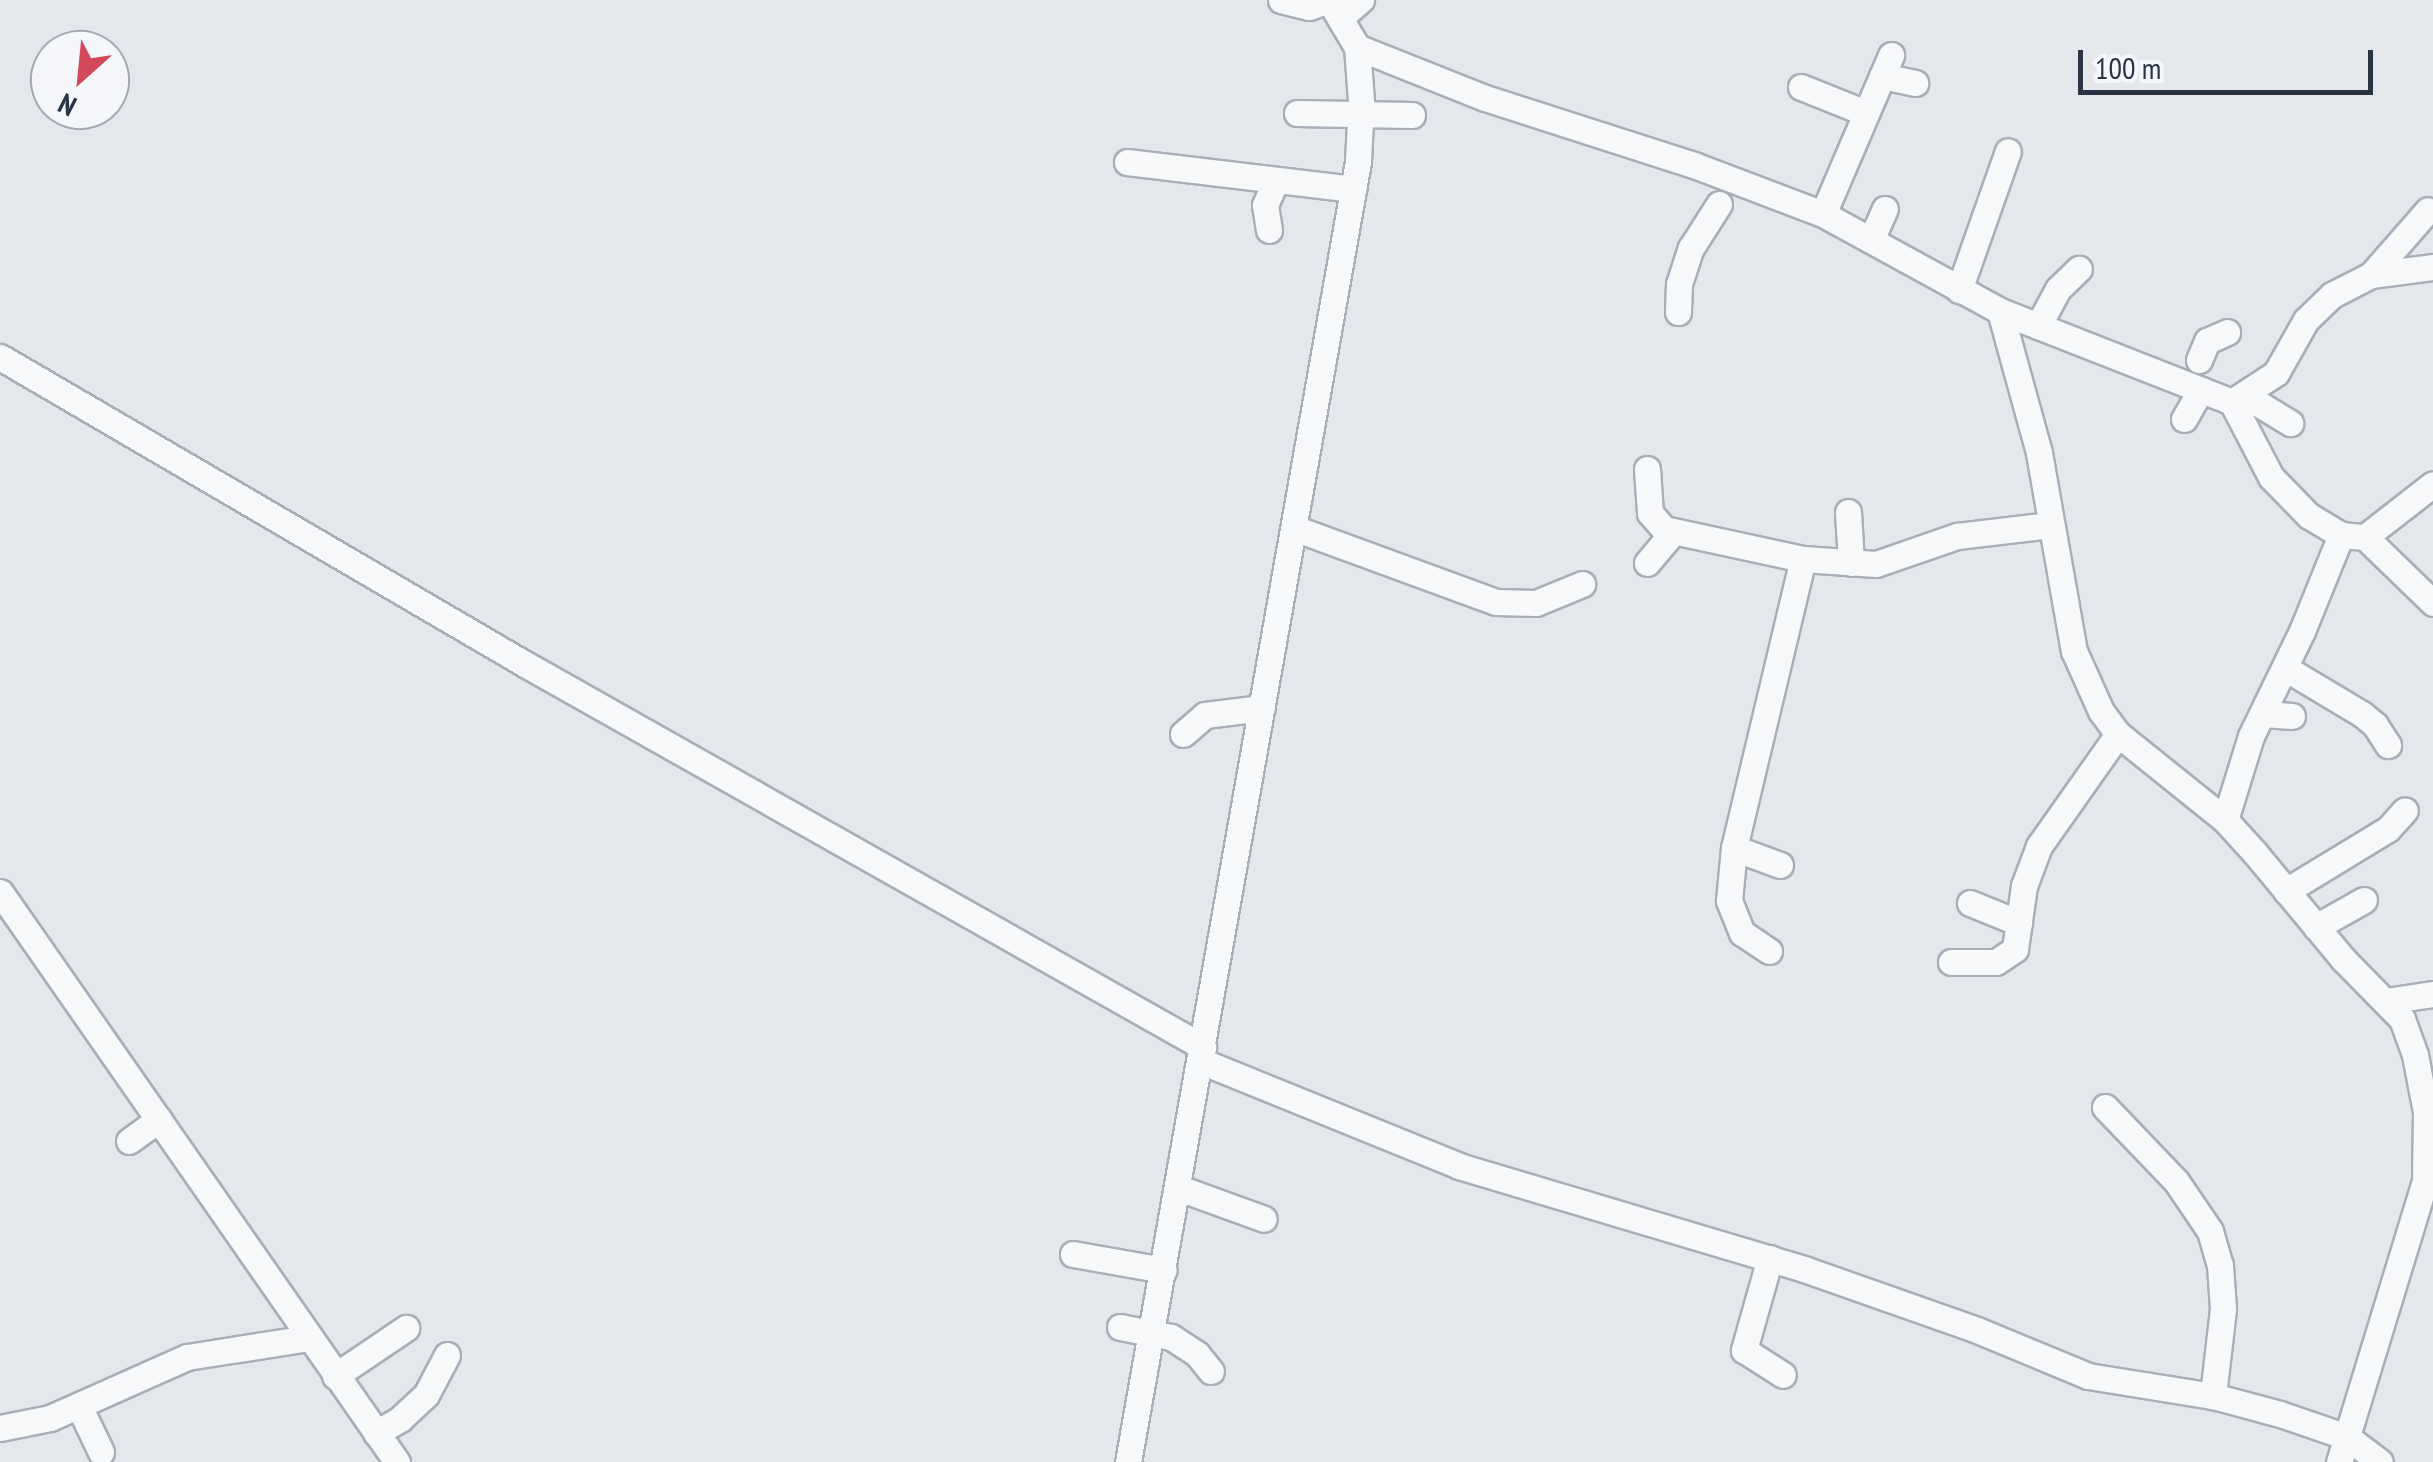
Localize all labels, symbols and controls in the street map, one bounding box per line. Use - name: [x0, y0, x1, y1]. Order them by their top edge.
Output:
- north arrow: [30, 30, 130, 130]
- scale bar: [2083, 30, 2378, 92]
- text: 100 m: [2095, 48, 2161, 87]
- text: N: [52, 85, 82, 125]

